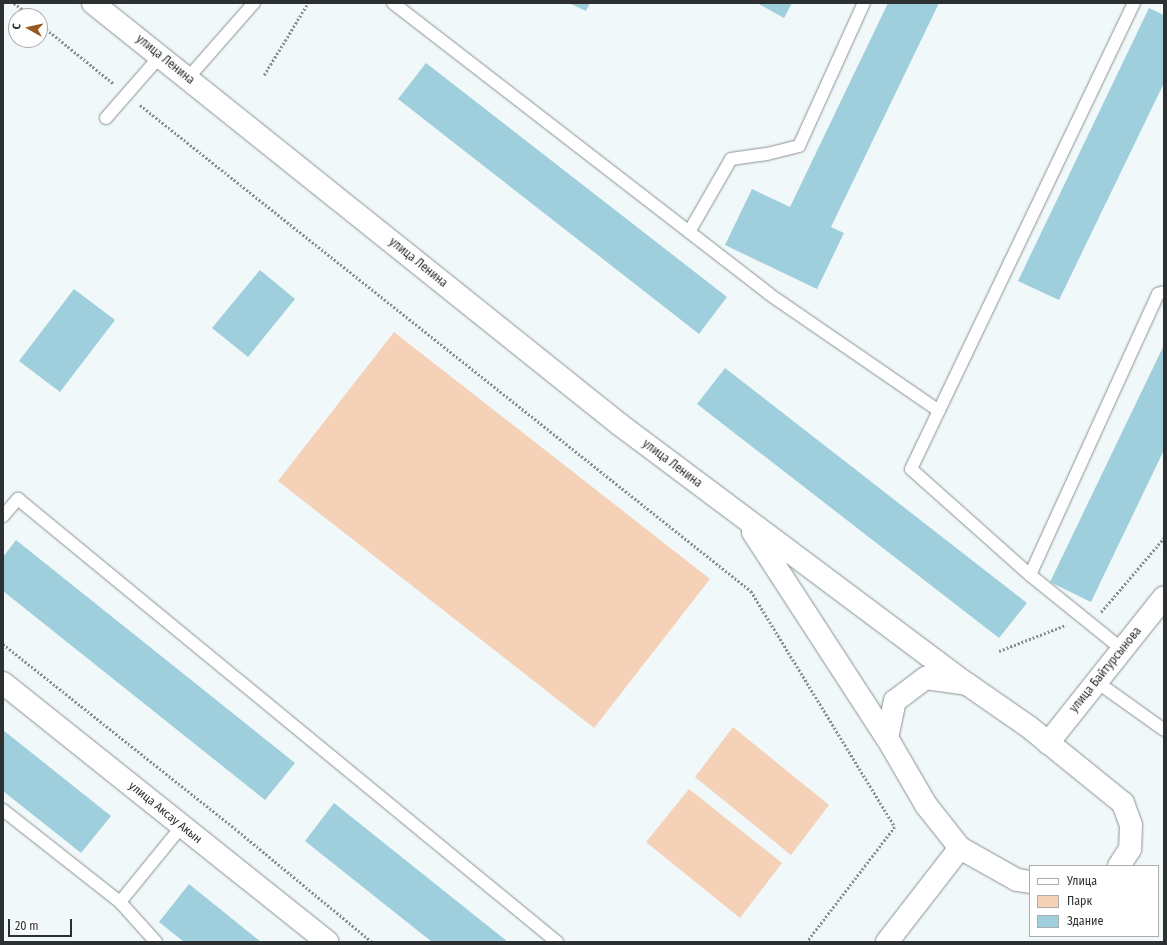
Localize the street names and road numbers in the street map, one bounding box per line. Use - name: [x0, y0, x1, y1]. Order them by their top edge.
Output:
- street label: улица Ленина: [133, 32, 197, 88]
- street label: улица Ленина: [386, 235, 450, 291]
- street label: улица Ленина: [639, 437, 705, 491]
- street label: улица Байтурсынова: [1067, 624, 1145, 716]
- street label: улица Аксау Акын: [126, 779, 204, 847]

